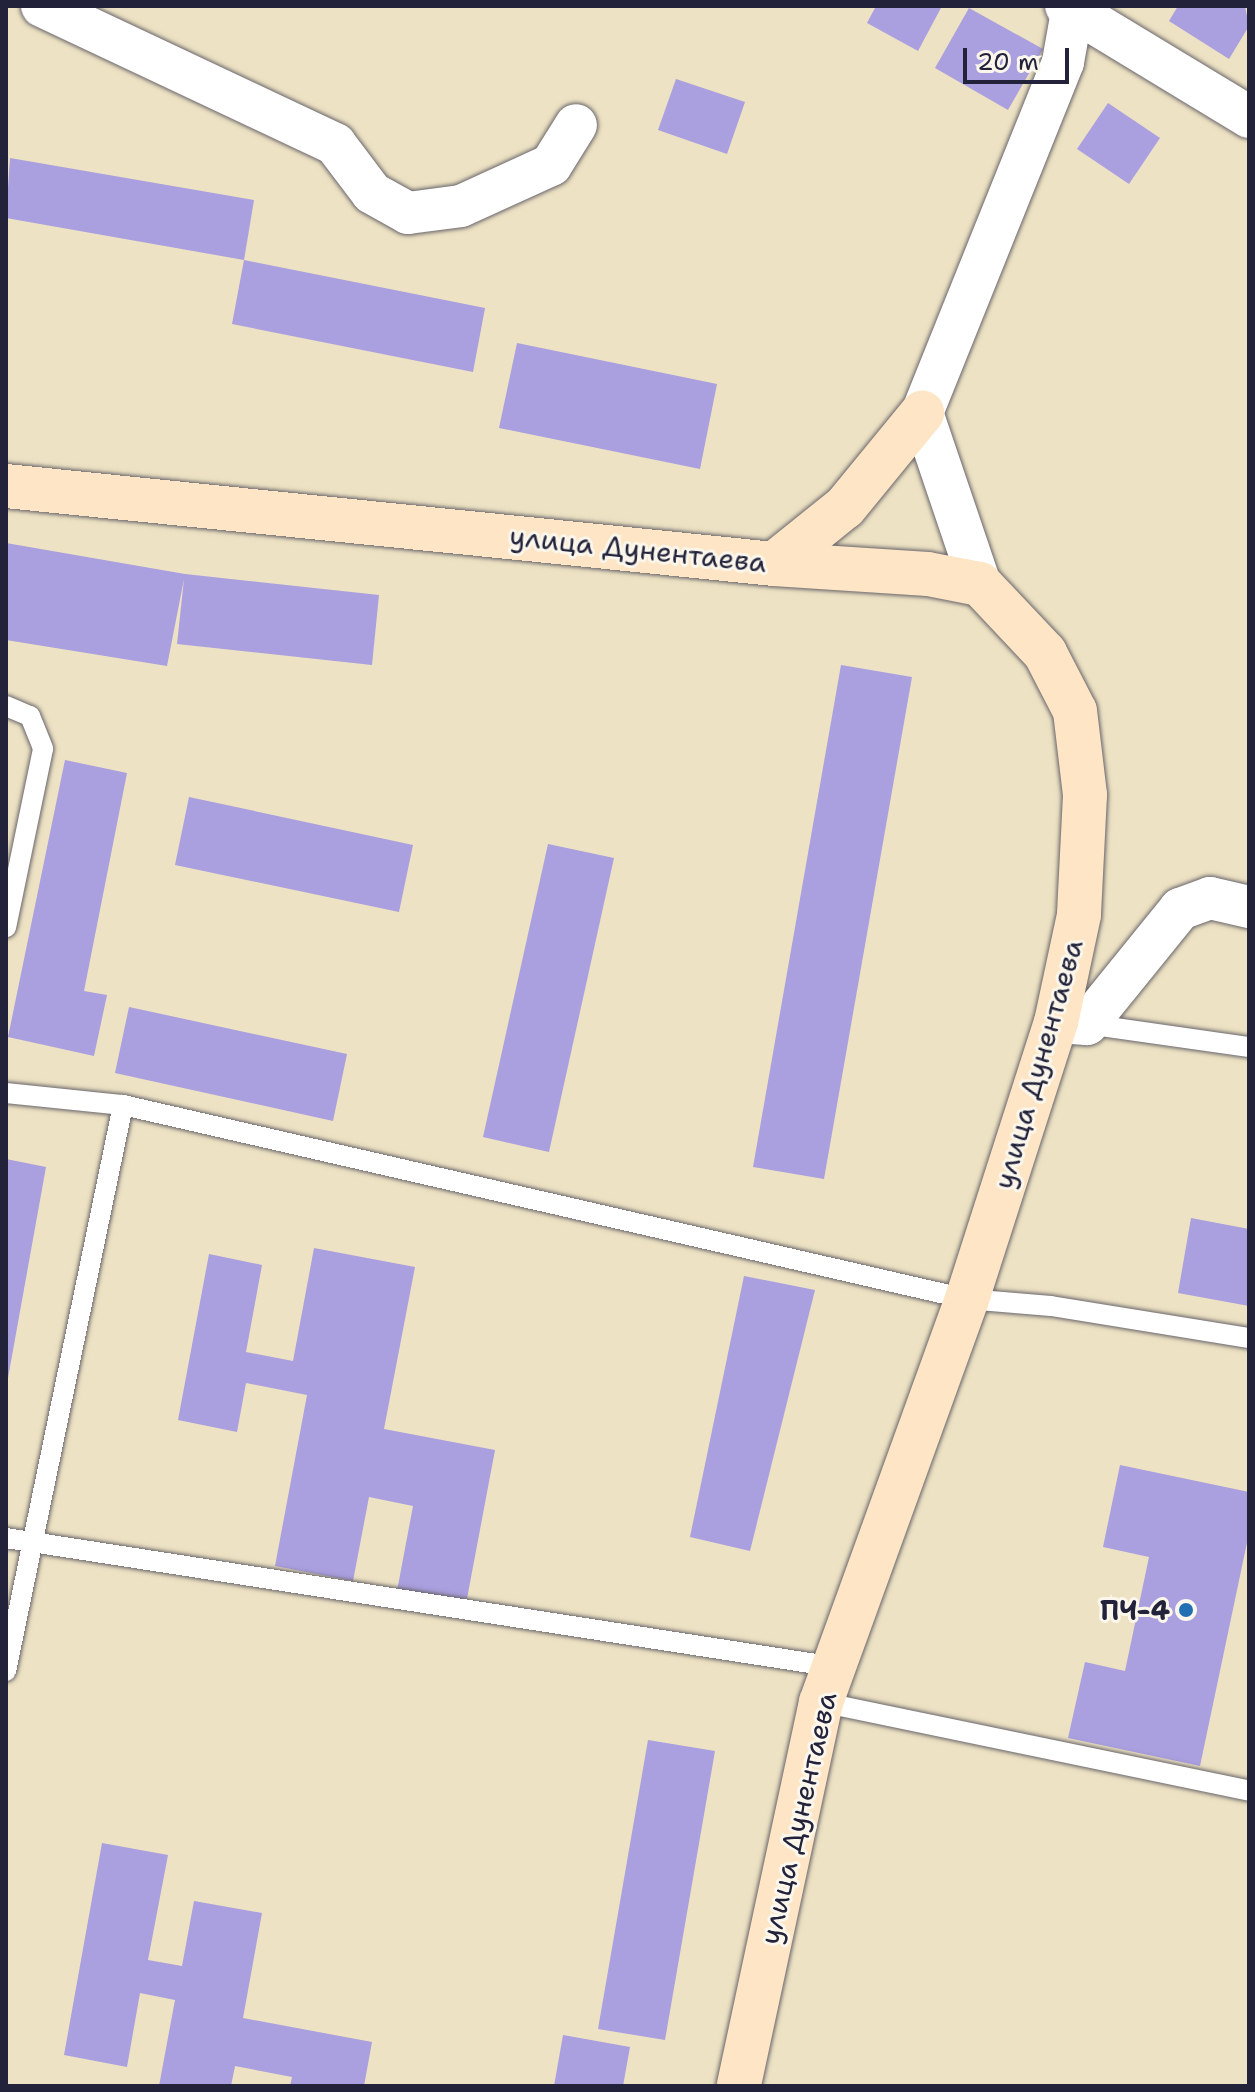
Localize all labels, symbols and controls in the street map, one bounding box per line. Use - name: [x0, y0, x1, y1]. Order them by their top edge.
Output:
- scale bar: [967, 32, 1073, 82]
- text: 20 m: [977, 46, 1039, 78]
- street label: улица Дунентаева: [508, 519, 768, 579]
- street label: улица Дунентаева: [986, 935, 1090, 1193]
- place label: ПЧ-4: [1100, 1593, 1170, 1627]
- marker: ПЧ-4: [1177, 1601, 1195, 1619]
- street label: улица Дунентаева: [753, 1688, 843, 1948]

